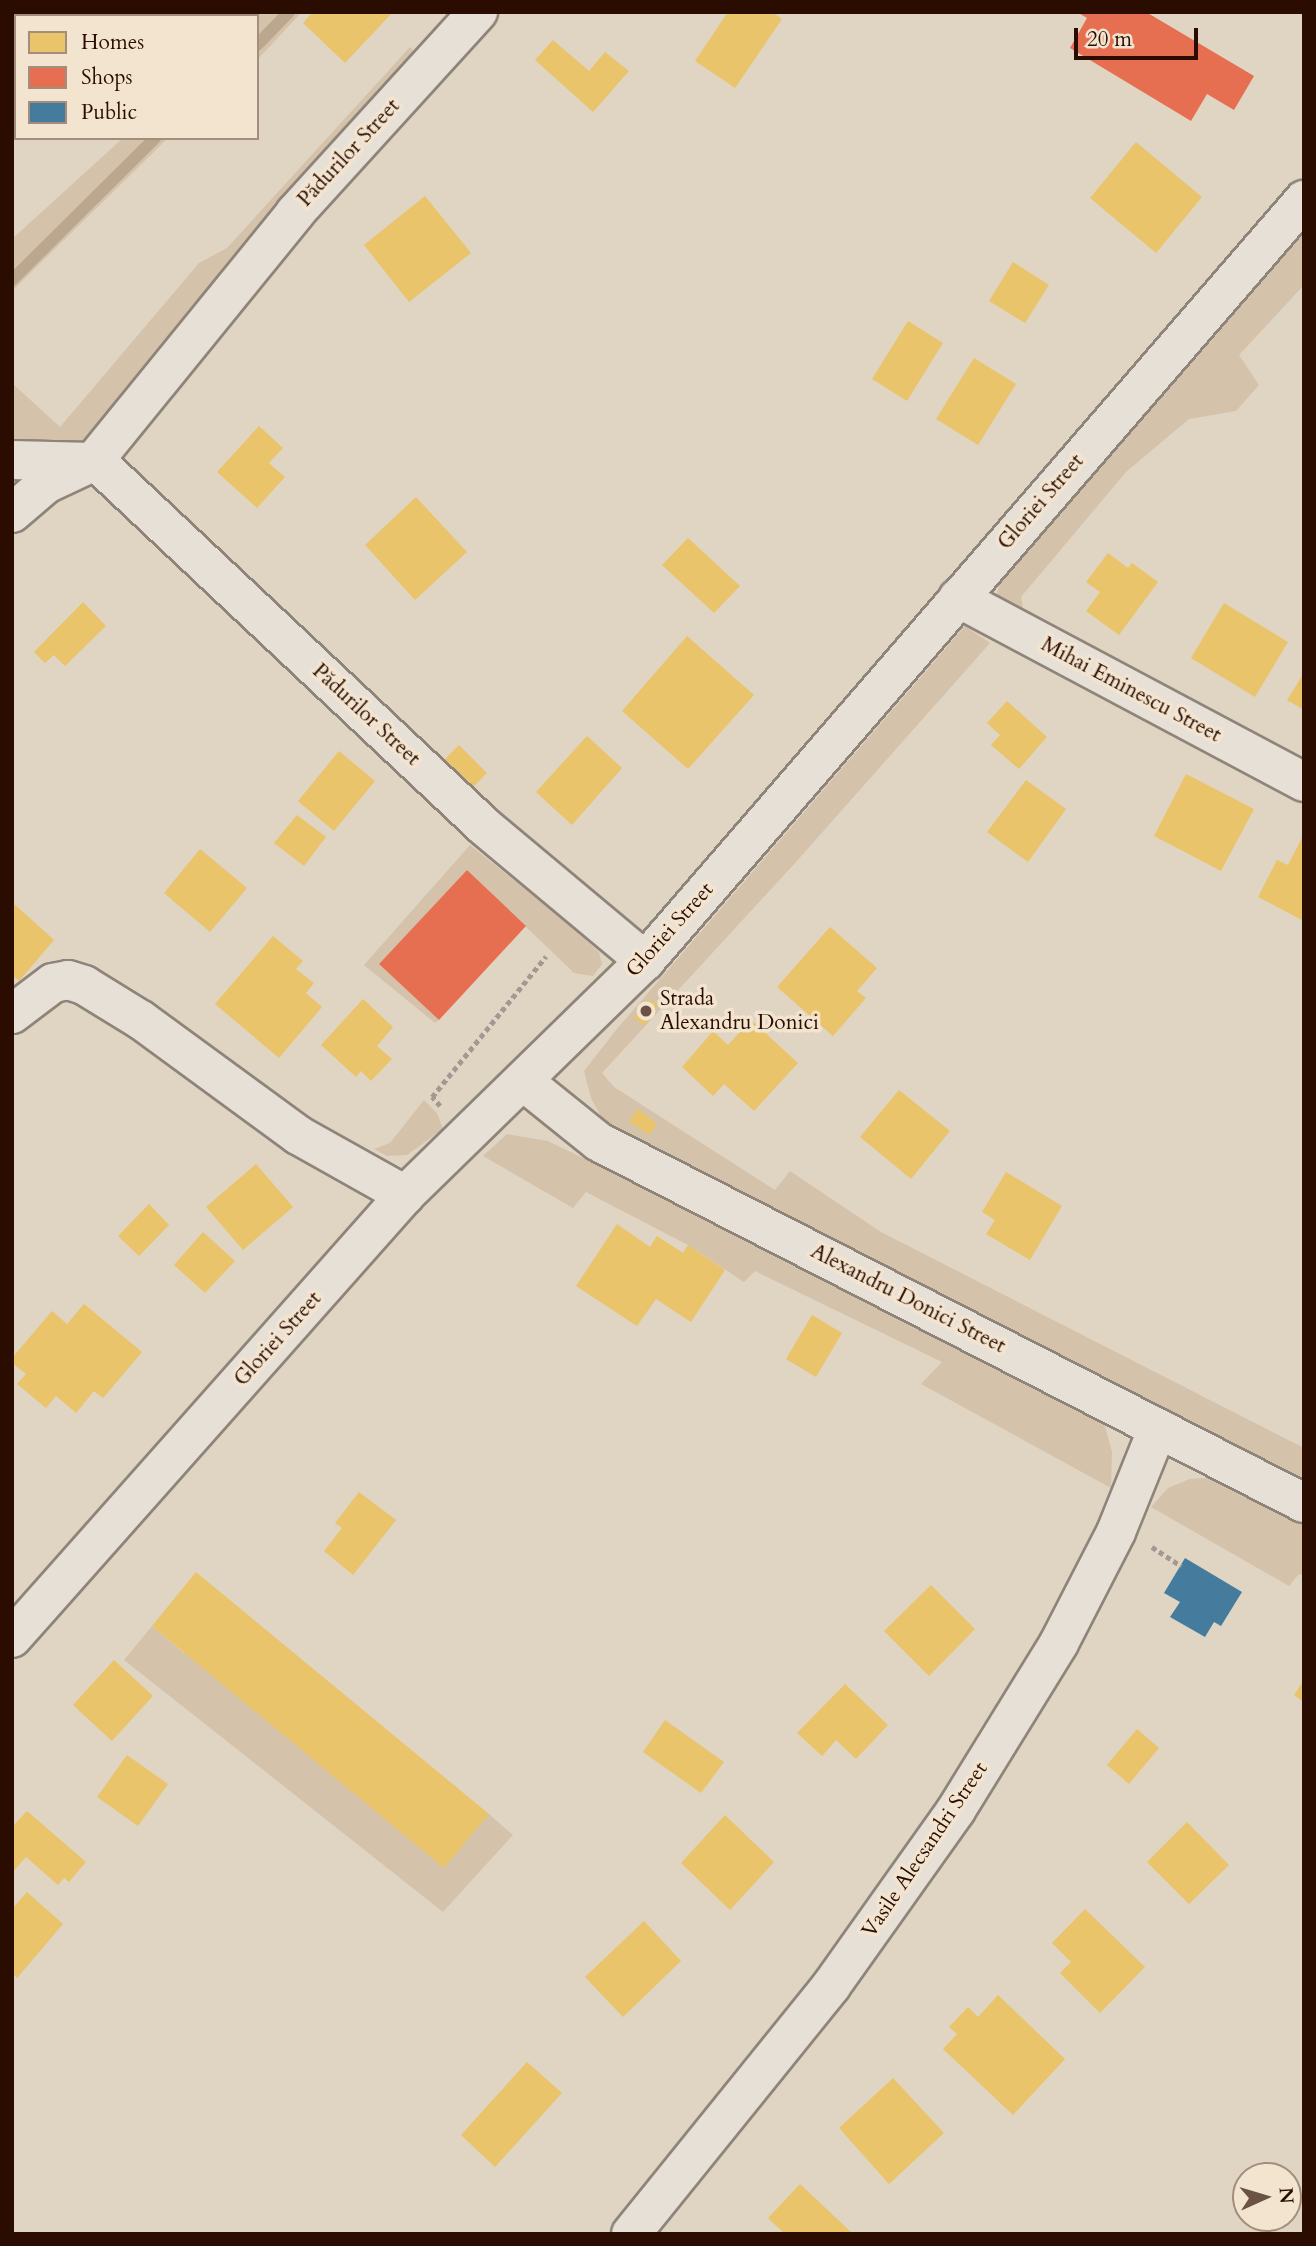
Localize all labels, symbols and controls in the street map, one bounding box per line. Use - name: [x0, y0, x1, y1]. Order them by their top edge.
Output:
- legend: [14, 14, 259, 140]
- scale bar: [1078, 14, 1202, 58]
- text: 20 m: [1087, 25, 1132, 54]
- text: Homes: [81, 28, 144, 57]
- text: Shops: [81, 63, 133, 92]
- street label: Pădurilor Street: [293, 94, 405, 212]
- text: Public: [81, 98, 137, 127]
- street label: Gloriei Street: [993, 449, 1089, 555]
- street label: Mihai Eminescu Street: [1037, 632, 1225, 748]
- street label: Pădurilor Street: [307, 659, 425, 771]
- street label: Gloriei Street: [621, 878, 719, 982]
- place label: Strada Alexandru Donici: [660, 986, 819, 1036]
- marker: Strada Alexandru Donici: [638, 1003, 654, 1019]
- street label: Alexandru Donici Street: [806, 1239, 1010, 1359]
- street label: Gloriei Street: [229, 1287, 327, 1391]
- street label: Vasile Alecsandri Street: [857, 1757, 993, 1943]
- north arrow: [1232, 2162, 1302, 2232]
- text: N: [1272, 2187, 1299, 2205]

